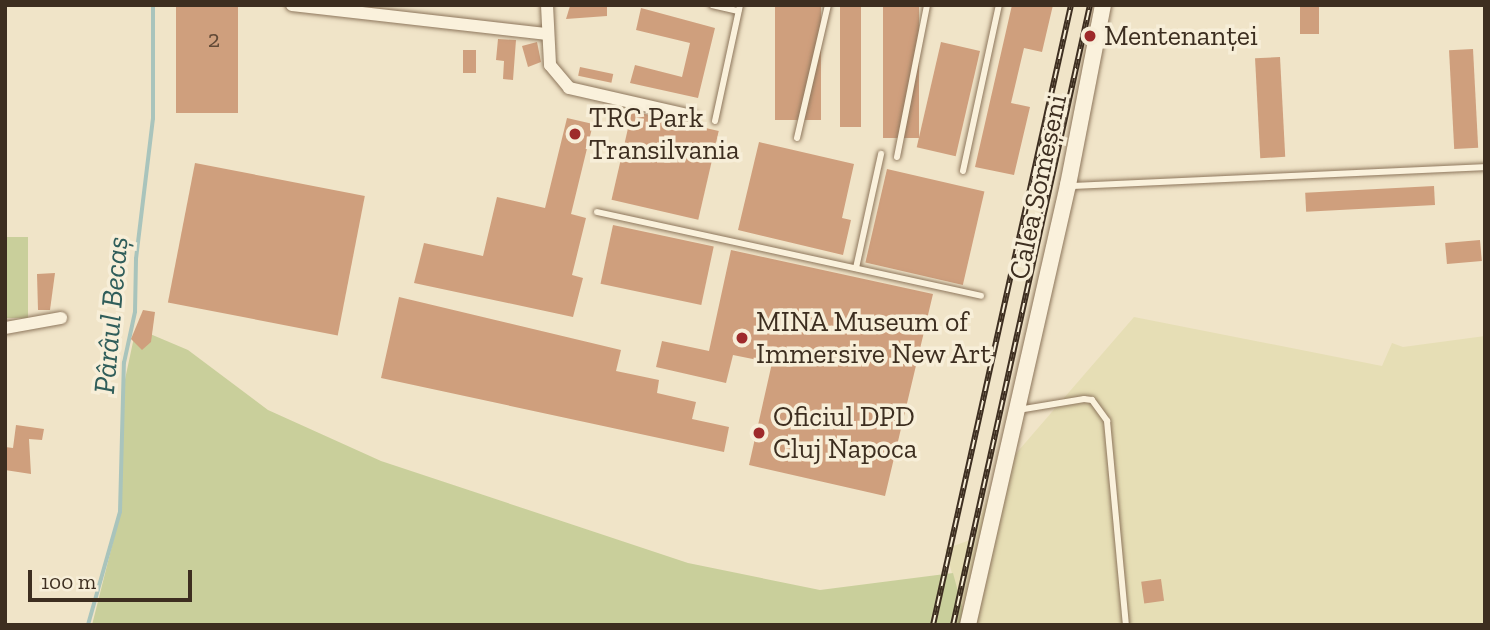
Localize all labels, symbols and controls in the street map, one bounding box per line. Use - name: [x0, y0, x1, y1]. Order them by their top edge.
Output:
- place label: Mentenanței: [1104, 19, 1258, 53]
- house number: 2: [208, 25, 220, 53]
- marker: Mentenanței: [1082, 28, 1098, 44]
- street label: Calea Someșeni: [1002, 92, 1074, 282]
- place label: TRC Park Transilvania: [589, 101, 740, 167]
- marker: TRC Park Transilvania: [567, 126, 583, 142]
- water label: Pârâul Becaș: [86, 235, 136, 395]
- place label: MINA Museum of Immersive New Art: [756, 305, 992, 371]
- marker: MINA Museum of Immersive New Art: [734, 330, 750, 346]
- place label: Oficiul DPD Cluj Napoca: [773, 400, 917, 466]
- marker: Oficiul DPD Cluj Napoca: [751, 425, 767, 441]
- scale bar: [32, 556, 196, 600]
- text: 100 m: [41, 569, 96, 594]

